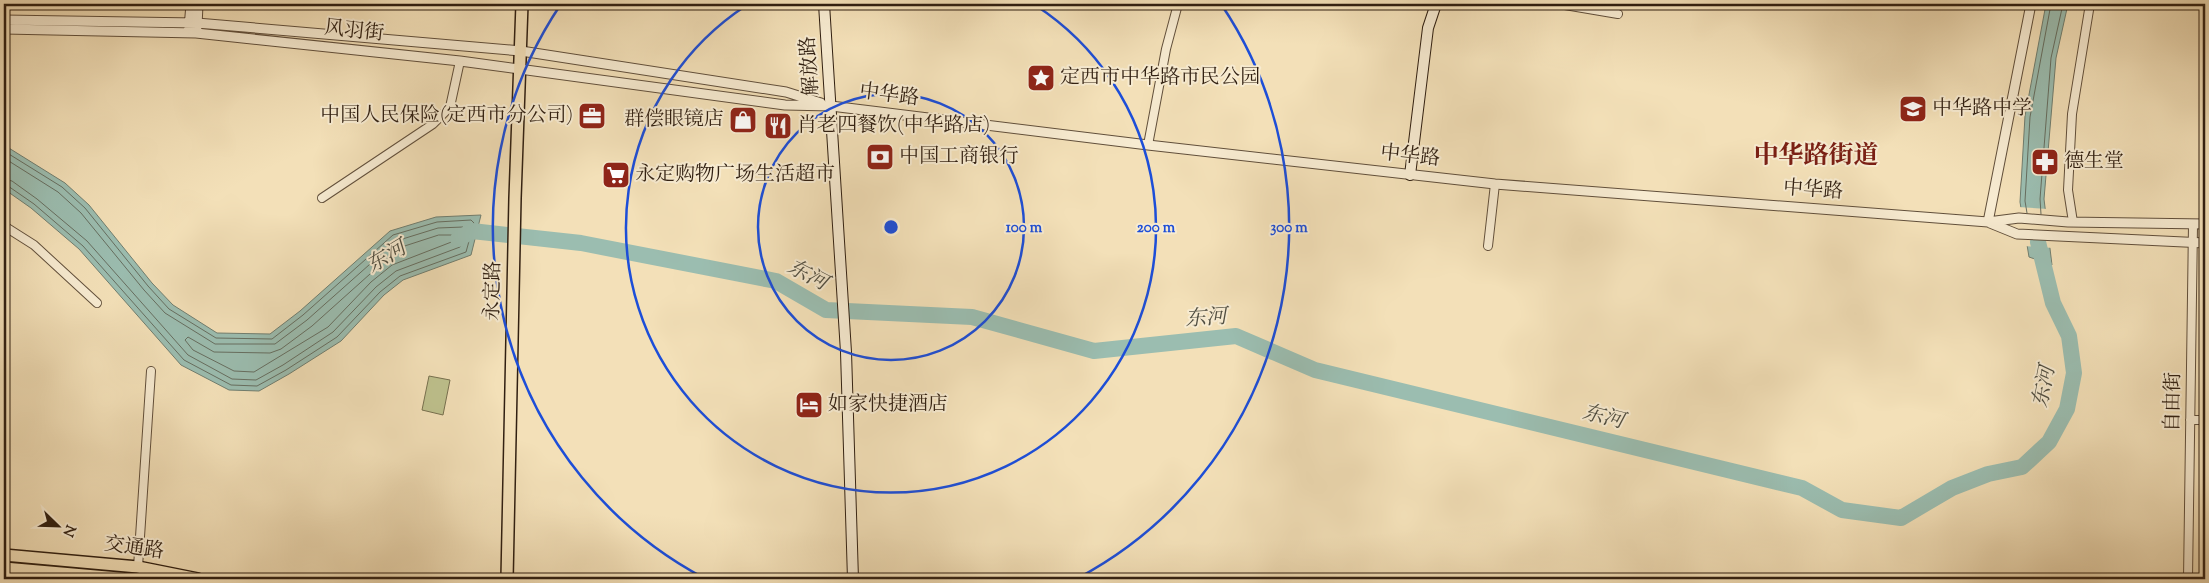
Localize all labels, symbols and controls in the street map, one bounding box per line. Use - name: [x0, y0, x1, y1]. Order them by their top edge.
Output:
- street label: 风羽街: [323, 14, 385, 50]
- street label: 解放路: [794, 35, 828, 97]
- place icon: 定西市中华路市民公园: [1026, 63, 1056, 93]
- place label: 定西市中华路市民公园: [1060, 64, 1260, 93]
- street label: 中华路: [857, 78, 921, 114]
- school or university icon: 中华路中学: [1898, 94, 1928, 124]
- place label: 中华路中学: [1932, 95, 2032, 124]
- office icon: 中国人民保险(定西市分公司): [577, 101, 607, 131]
- place label: 中国人民保险(定西市分公司): [320, 102, 573, 131]
- shop icon: 群偿眼镜店: [728, 105, 758, 135]
- place label: 群偿眼镜店: [624, 106, 724, 135]
- restaurant icon: 肖老四餐饮(中华路店): [763, 111, 793, 141]
- place label: 肖老四餐饮(中华路店): [797, 112, 990, 141]
- street label: 中华路: [1379, 139, 1441, 175]
- district label: 中华路街道: [1753, 139, 1879, 175]
- bank icon: 中国工商银行: [865, 142, 895, 172]
- place label: 中国工商银行: [899, 143, 1019, 172]
- pharmacy icon: 德生堂: [2030, 147, 2060, 177]
- place label: 德生堂: [2064, 148, 2124, 177]
- supermarket icon: 永定购物广场生活超市: [601, 160, 631, 190]
- place label: 永定购物广场生活超市: [635, 161, 835, 190]
- street label: 中华路: [1782, 174, 1844, 208]
- centre of rings: [882, 218, 900, 236]
- text: 100 m: [1006, 218, 1043, 239]
- text: 200 m: [1137, 218, 1176, 239]
- text: 300 m: [1270, 218, 1308, 239]
- water label: 东河: [361, 232, 416, 282]
- water label: 东河: [781, 253, 836, 301]
- street label: 永定路: [479, 261, 509, 321]
- water label: 东河: [1184, 302, 1232, 335]
- water label: 东河: [2026, 360, 2064, 410]
- street label: 自由街: [2159, 372, 2189, 432]
- hotel icon: 如家快捷酒店: [794, 390, 824, 420]
- place label: 如家快捷酒店: [828, 391, 948, 420]
- water label: 东河: [1579, 398, 1631, 439]
- north arrow: [32, 500, 82, 550]
- text: N: [57, 521, 80, 539]
- street label: 交通路: [102, 530, 166, 568]

